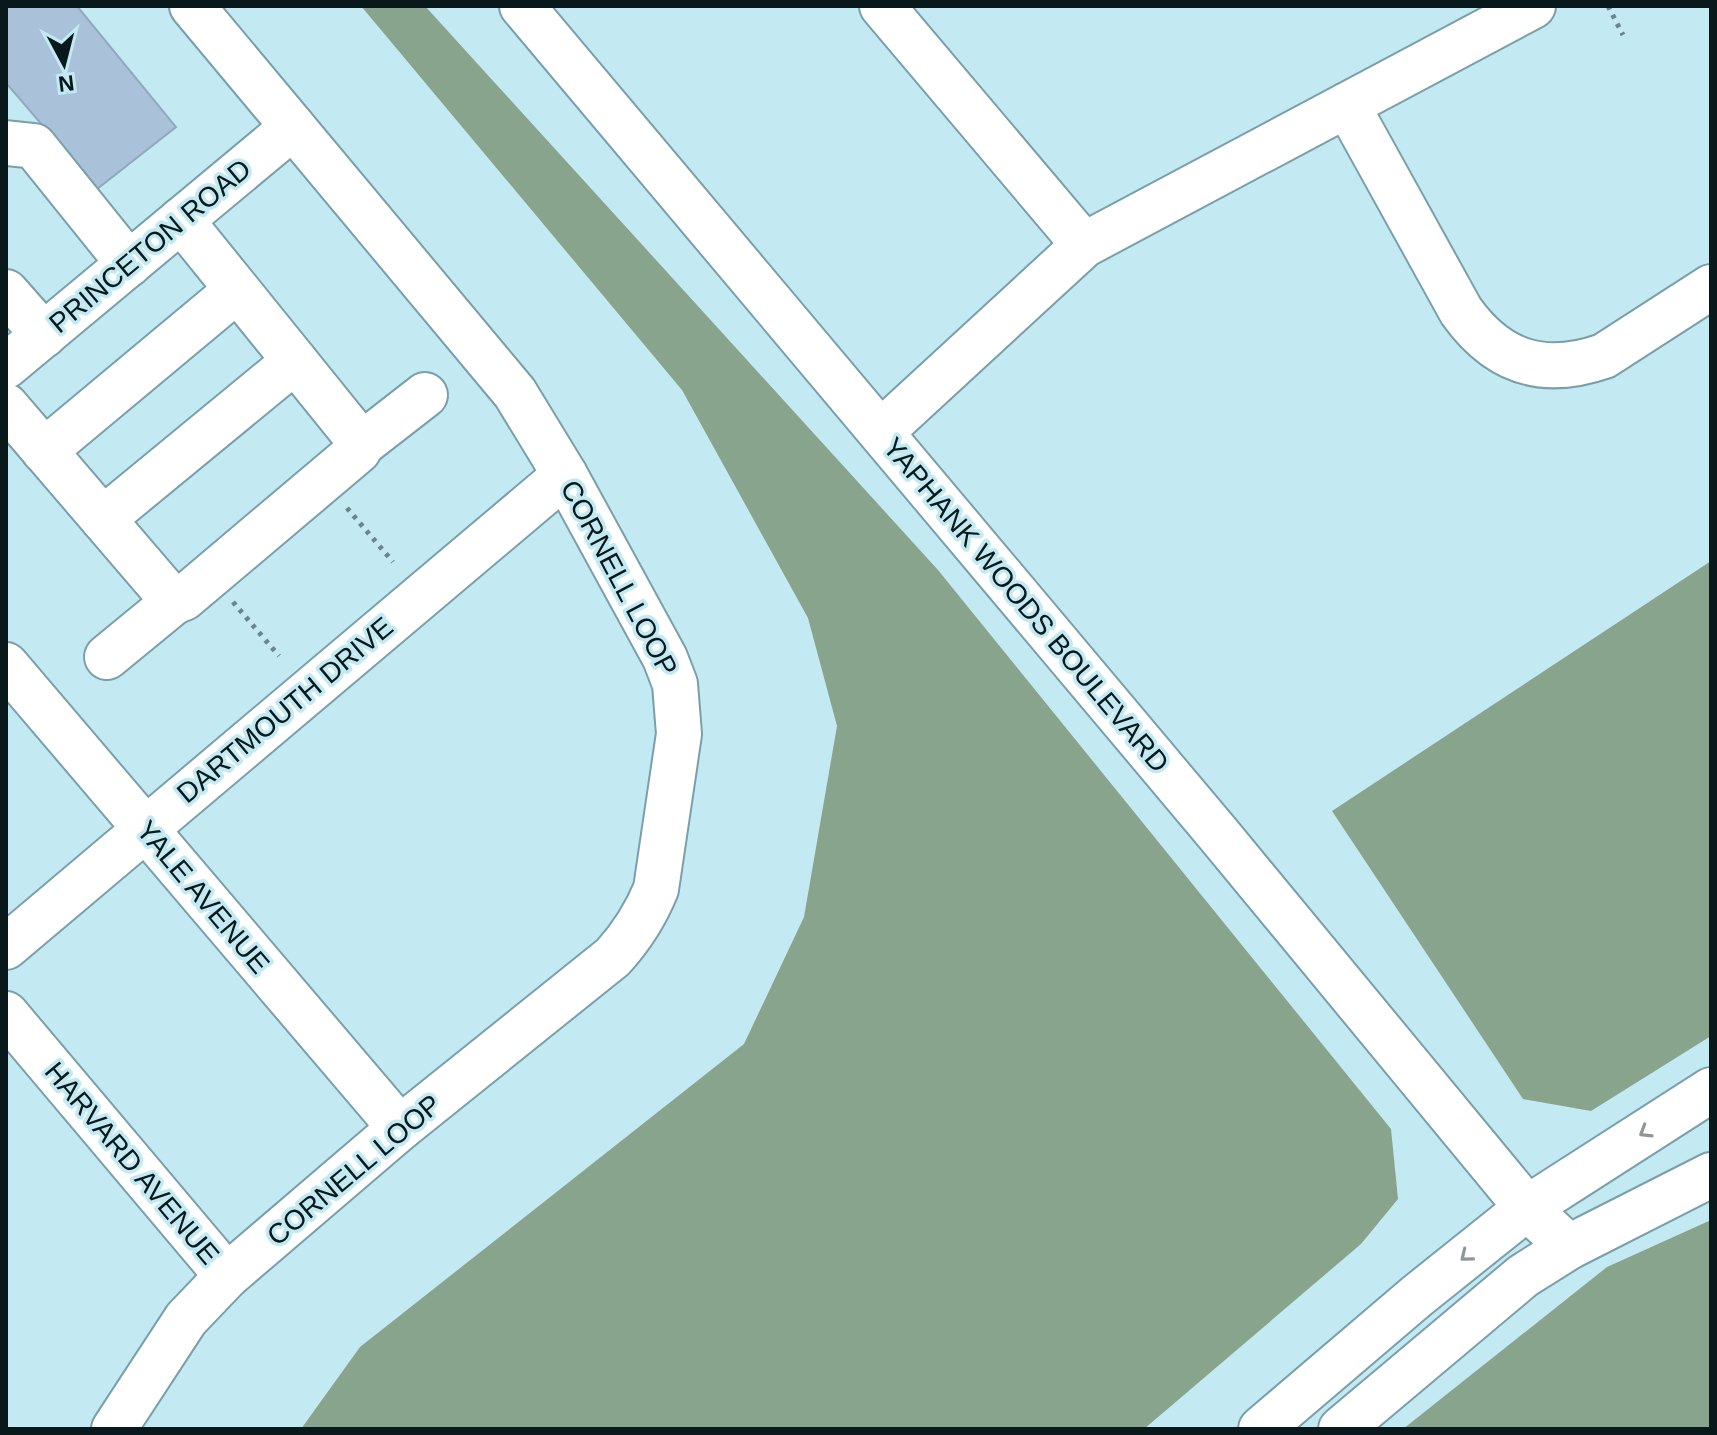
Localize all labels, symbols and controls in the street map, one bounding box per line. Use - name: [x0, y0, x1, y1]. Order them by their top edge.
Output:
- north arrow: [24, 24, 104, 104]
- text: N: [57, 70, 76, 97]
- street label: PRINCETON ROAD: [43, 153, 257, 339]
- street label: YAPHANK WOODS BOULEVARD: [877, 432, 1175, 778]
- street label: CORNELL LOOP: [554, 475, 684, 681]
- street label: DARTMOUTH DRIVE: [171, 611, 399, 809]
- street label: YALE AVENUE: [130, 815, 276, 979]
- street label: HARVARD AVENUE: [39, 1056, 225, 1270]
- street label: CORNELL LOOP: [261, 1088, 447, 1252]
- one-way arrow: [1639, 1123, 1654, 1138]
- one-way arrow: [1460, 1247, 1475, 1261]

